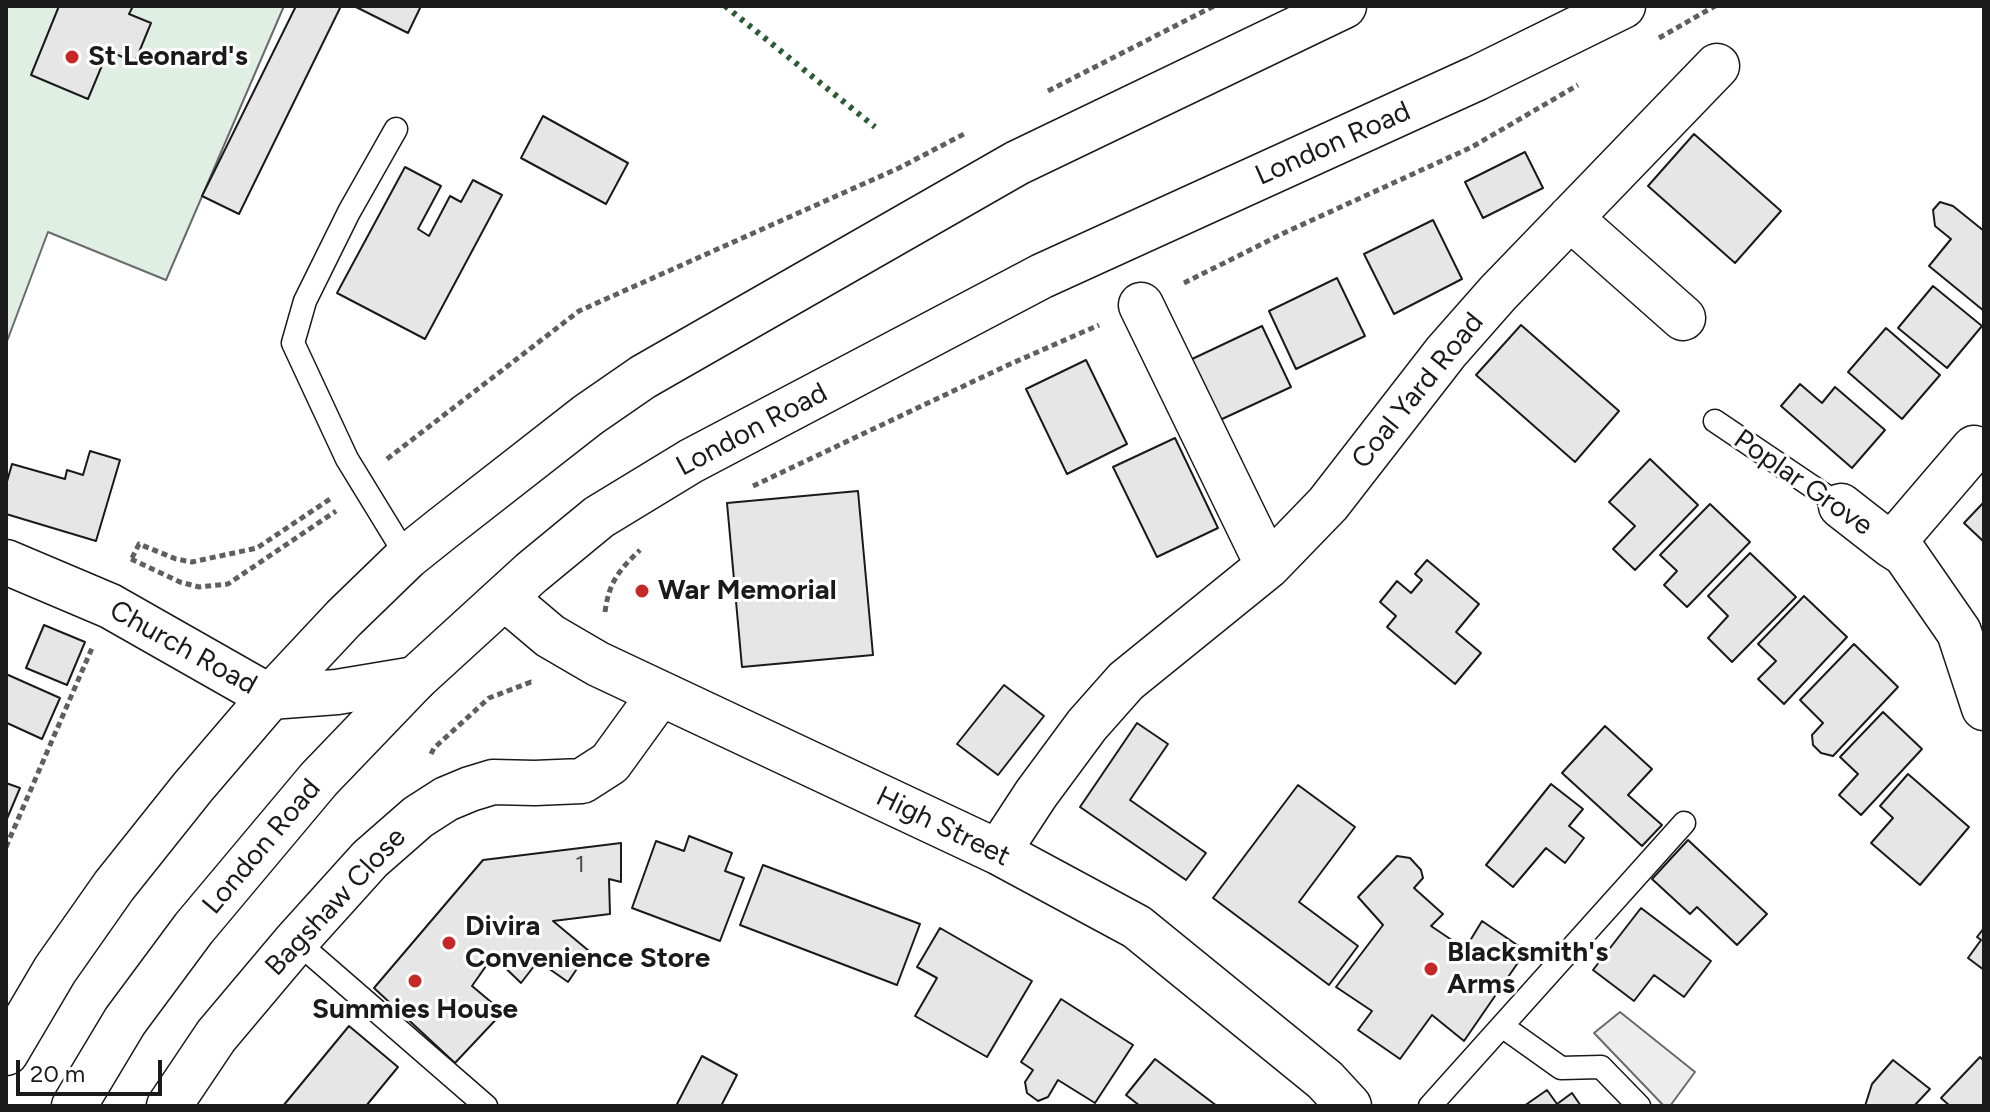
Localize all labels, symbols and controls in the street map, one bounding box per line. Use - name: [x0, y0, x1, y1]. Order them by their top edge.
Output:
- place label: St Leonard's: [88, 40, 248, 74]
- marker: St Leonard's: [63, 48, 81, 66]
- street label: London Road: [1250, 95, 1416, 193]
- street label: Coal Yard Road: [1345, 306, 1491, 476]
- street label: London Road: [671, 376, 833, 484]
- street label: Poplar Grove: [1727, 423, 1879, 543]
- place label: War Memorial: [658, 574, 837, 608]
- marker: War Memorial: [633, 582, 651, 600]
- street label: Church Road: [104, 594, 262, 702]
- street label: London Road: [196, 773, 328, 921]
- street label: High Street: [871, 780, 1015, 874]
- street label: Bagshaw Close: [259, 821, 413, 983]
- house number: 1: [575, 851, 585, 879]
- place label: Divira Convenience Store: [465, 910, 710, 976]
- marker: Divira Convenience Store: [440, 934, 458, 952]
- place label: Blacksmith's Arms: [1447, 936, 1608, 1002]
- marker: Blacksmith's Arms: [1422, 960, 1440, 978]
- marker: Summies House: [406, 972, 424, 990]
- place label: Summies House: [312, 993, 518, 1027]
- scale bar: [20, 1044, 166, 1094]
- text: 20 m: [30, 1059, 85, 1088]

